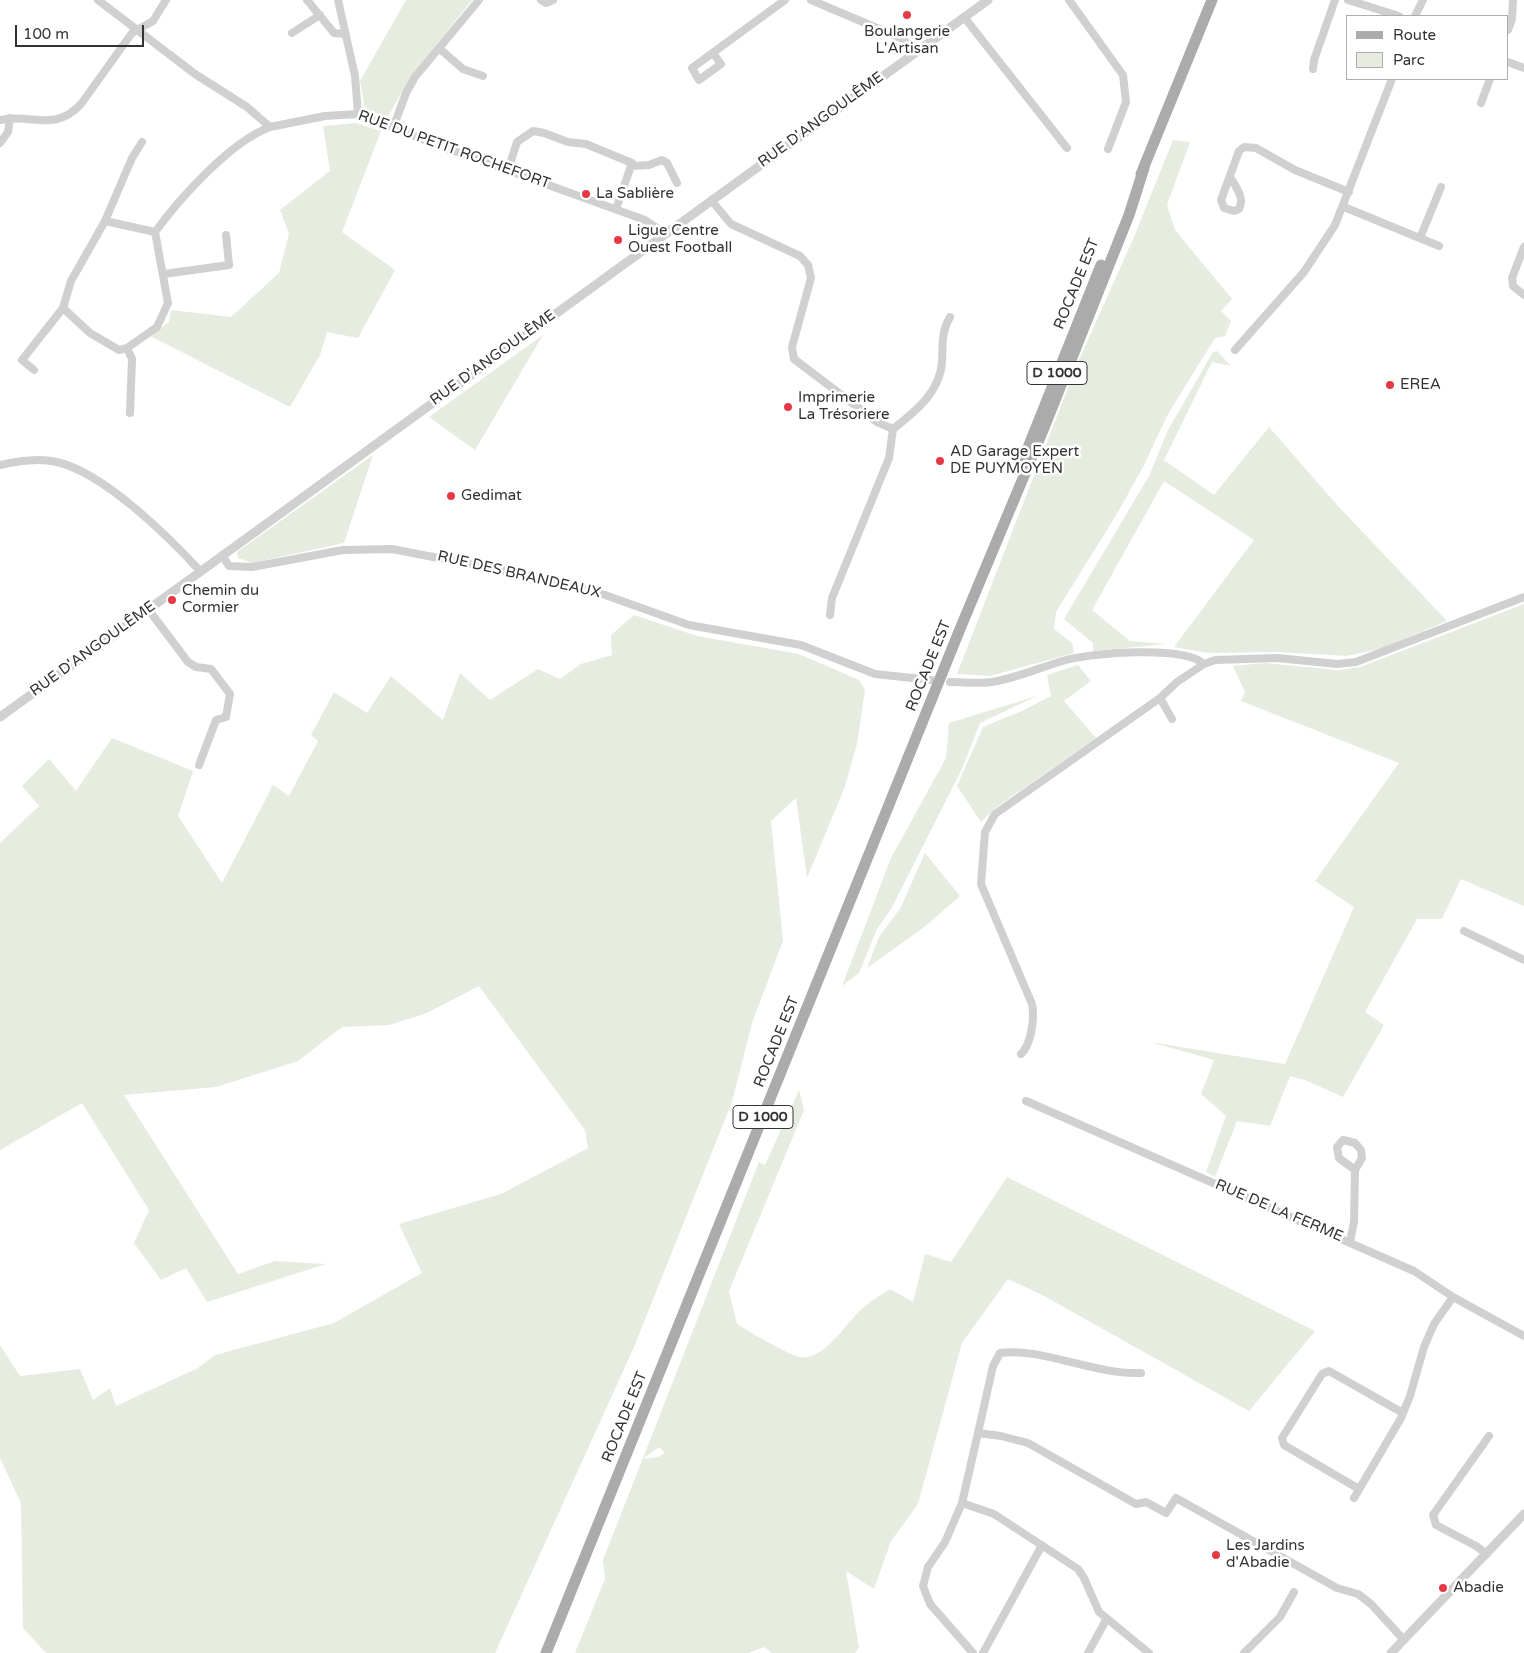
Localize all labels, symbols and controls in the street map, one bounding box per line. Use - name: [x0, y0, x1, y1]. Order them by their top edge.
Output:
- marker: Boulangerie L'Artisan: [901, 9, 913, 21]
- scale bar: [18, 15, 146, 47]
- legend: [1346, 15, 1509, 80]
- place label: Boulangerie L'Artisan: [864, 23, 950, 58]
- text: 100 m: [23, 25, 69, 43]
- text: Route: [1393, 26, 1436, 44]
- text: Parc: [1393, 51, 1425, 69]
- street label: RUE D'ANGOULÊME: [755, 68, 887, 172]
- street label: RUE DU PETIT ROCHEFORT: [355, 107, 553, 193]
- place label: La Sablière: [596, 185, 674, 203]
- marker: La Sablière: [580, 188, 592, 200]
- place label: Ligue Centre Ouest Football: [628, 222, 732, 257]
- marker: Ligue Centre Ouest Football: [612, 234, 624, 246]
- street label: ROCADE EST: [1051, 236, 1103, 332]
- street label: RUE D'ANGOULÊME: [427, 306, 559, 410]
- road number: D 1000: [1027, 362, 1087, 384]
- place label: EREA: [1400, 376, 1441, 394]
- marker: EREA: [1384, 379, 1396, 391]
- place label: Imprimerie La Trésoriere: [798, 389, 890, 424]
- marker: Imprimerie La Trésoriere: [782, 401, 794, 413]
- place label: AD Garage Expert DE PUYMOYEN: [950, 443, 1079, 478]
- marker: AD Garage Expert DE PUYMOYEN: [934, 455, 946, 467]
- place label: Gedimat: [461, 487, 522, 505]
- marker: Gedimat: [445, 490, 457, 502]
- street label: RUE DES BRANDEAUX: [436, 547, 602, 603]
- place label: Chemin du Cormier: [182, 582, 259, 617]
- marker: Chemin du Cormier: [166, 594, 178, 606]
- street label: RUE D'ANGOULÊME: [27, 597, 159, 701]
- street label: ROCADE EST: [903, 618, 955, 714]
- street label: ROCADE EST: [751, 994, 803, 1090]
- road number: D 1000: [733, 1106, 793, 1128]
- street label: RUE DE LA FERME: [1212, 1176, 1346, 1246]
- street label: ROCADE EST: [599, 1369, 651, 1465]
- place label: Les Jardins d'Abadie: [1226, 1537, 1305, 1572]
- marker: Les Jardins d'Abadie: [1210, 1549, 1222, 1561]
- place label: Abadie: [1453, 1579, 1504, 1597]
- marker: Abadie: [1437, 1582, 1449, 1594]

